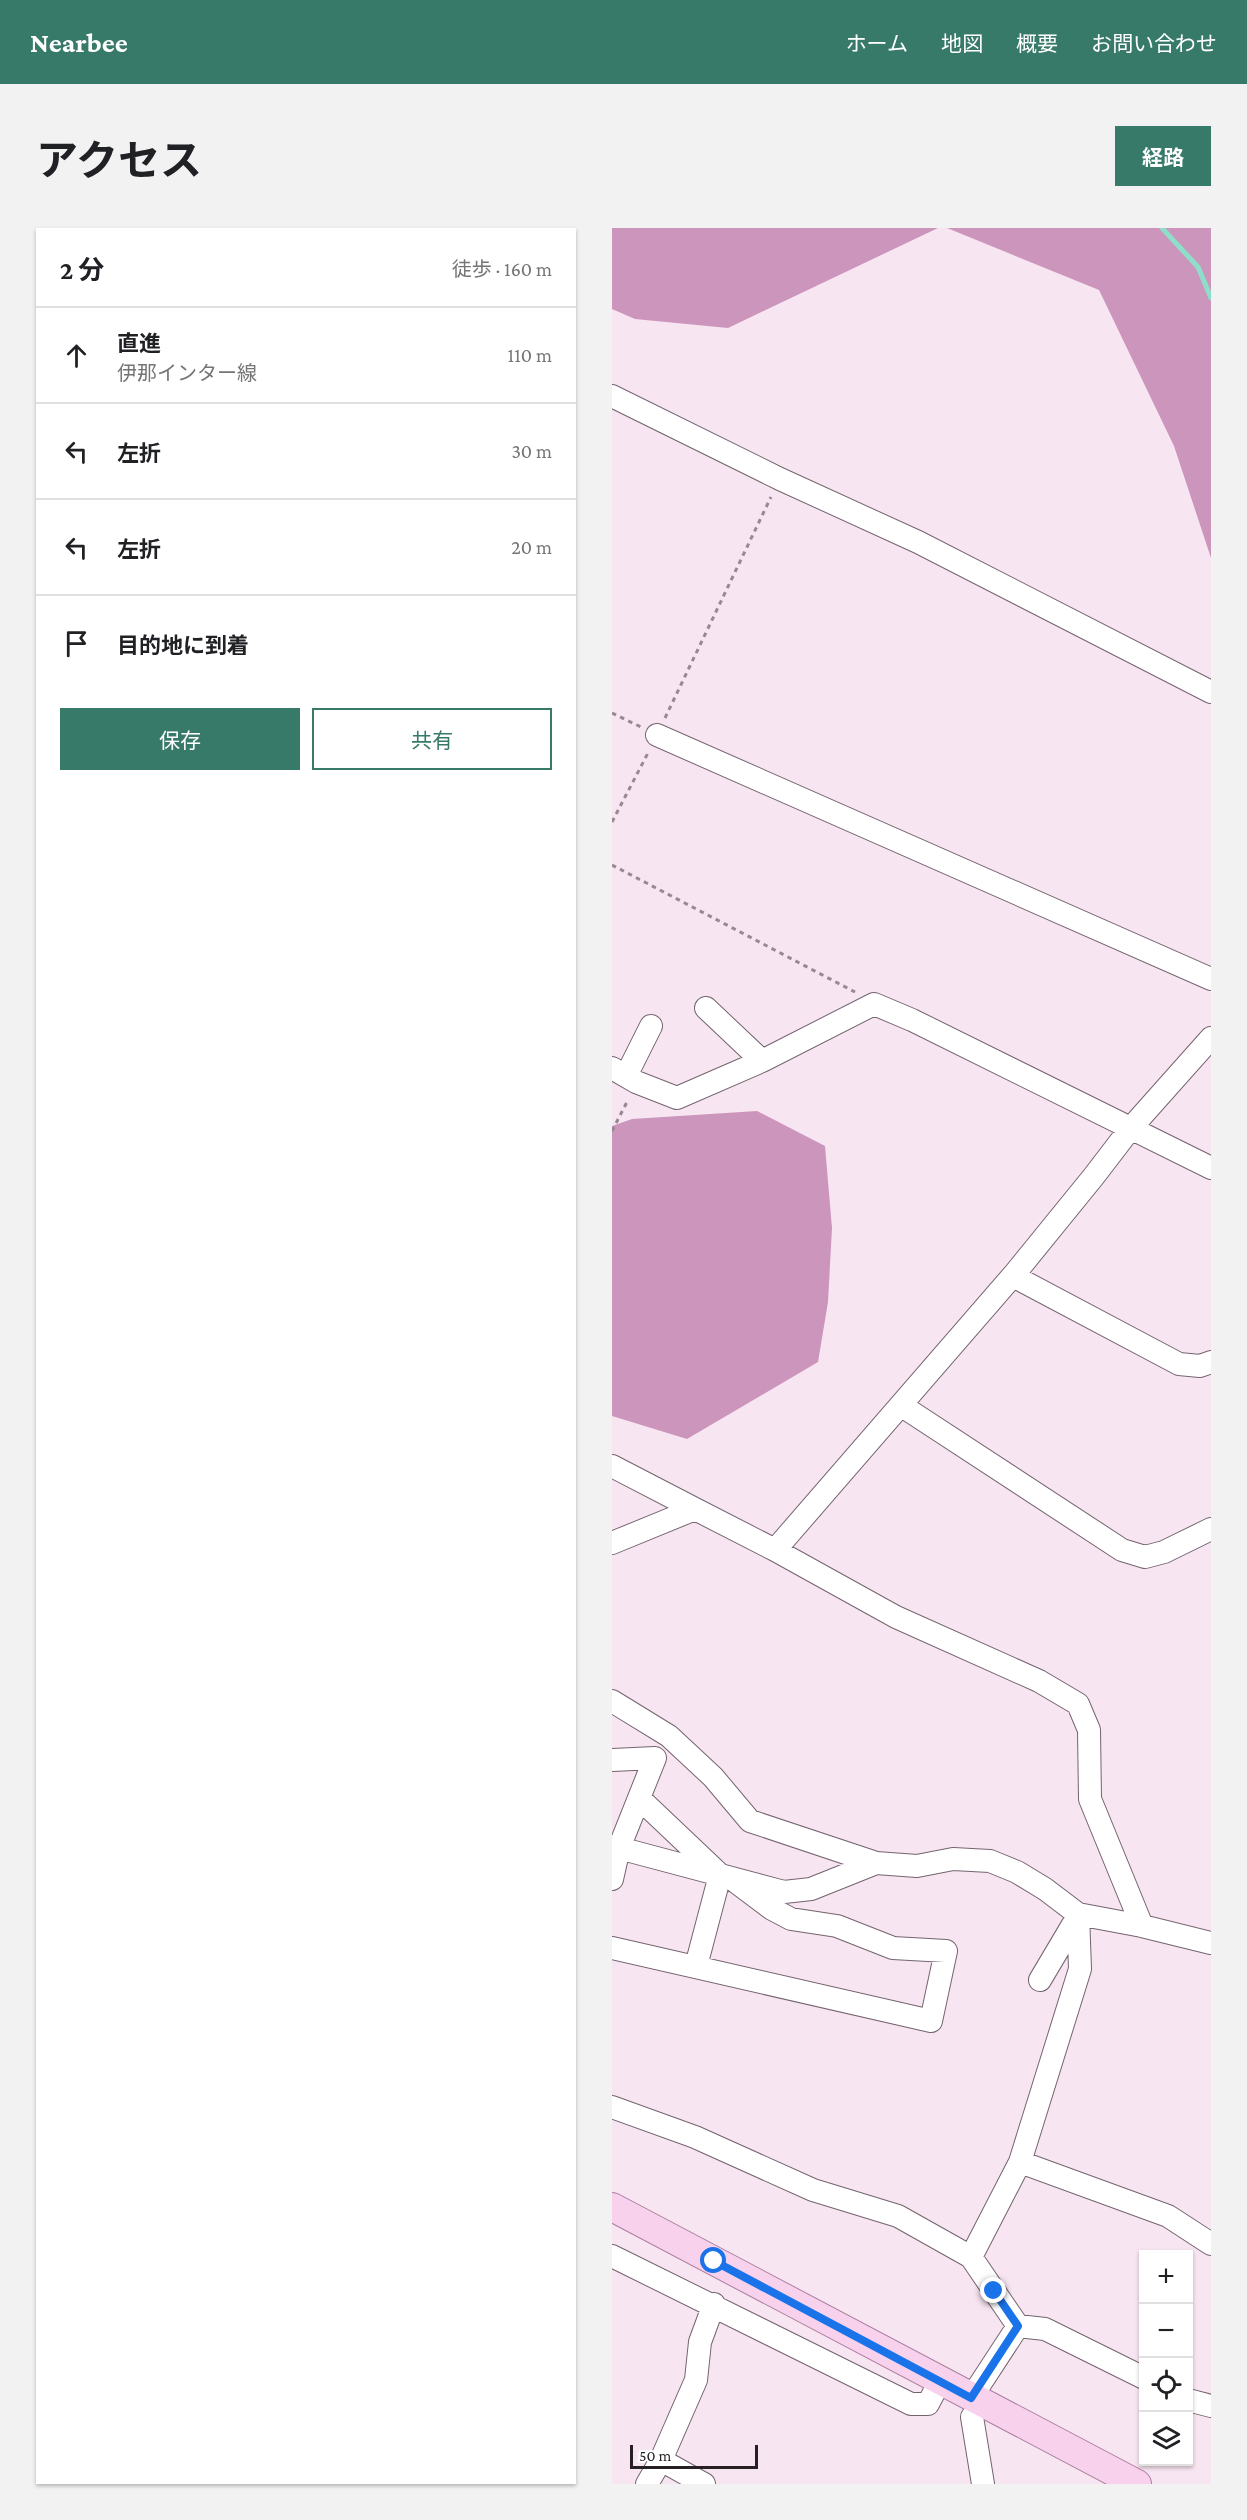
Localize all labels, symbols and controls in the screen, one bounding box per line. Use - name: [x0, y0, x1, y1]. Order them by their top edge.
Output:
- text: Nearbee: [30, 27, 128, 58]
- text: ホーム: [846, 32, 908, 56]
- text: 地図: [941, 32, 983, 56]
- text: 概要: [1016, 32, 1058, 56]
- text: お問い合わせ: [1091, 32, 1217, 56]
- button: 経路: [1115, 126, 1211, 186]
- text: アクセス: [36, 137, 202, 184]
- text: 2 分: [60, 256, 104, 285]
- text: 徒歩 · 160 m: [452, 258, 552, 280]
- text: 直進: [117, 331, 161, 356]
- icon: ahead: [60, 339, 93, 372]
- text: 110 m: [508, 344, 552, 366]
- text: 伊那インター線: [117, 362, 257, 384]
- icon: left: [60, 435, 93, 468]
- text: 30 m: [511, 440, 552, 462]
- text: 左折: [117, 441, 161, 466]
- icon: left: [60, 531, 93, 564]
- text: 20 m: [511, 536, 552, 558]
- text: 左折: [117, 537, 161, 562]
- icon: arrive: [60, 627, 93, 660]
- text: 目的地に到着: [117, 633, 249, 658]
- button: 保存: [60, 708, 300, 770]
- button: 共有: [312, 708, 552, 770]
- route start: [700, 2247, 726, 2273]
- map controls: [1139, 2250, 1193, 2466]
- button: +: [1139, 2250, 1193, 2304]
- route end: [980, 2277, 1006, 2303]
- button: −: [1139, 2304, 1193, 2358]
- button: locate: [1139, 2358, 1193, 2412]
- button: layers: [1139, 2412, 1193, 2466]
- scale bar: [630, 2442, 758, 2470]
- text: 50 m: [639, 2447, 671, 2464]

